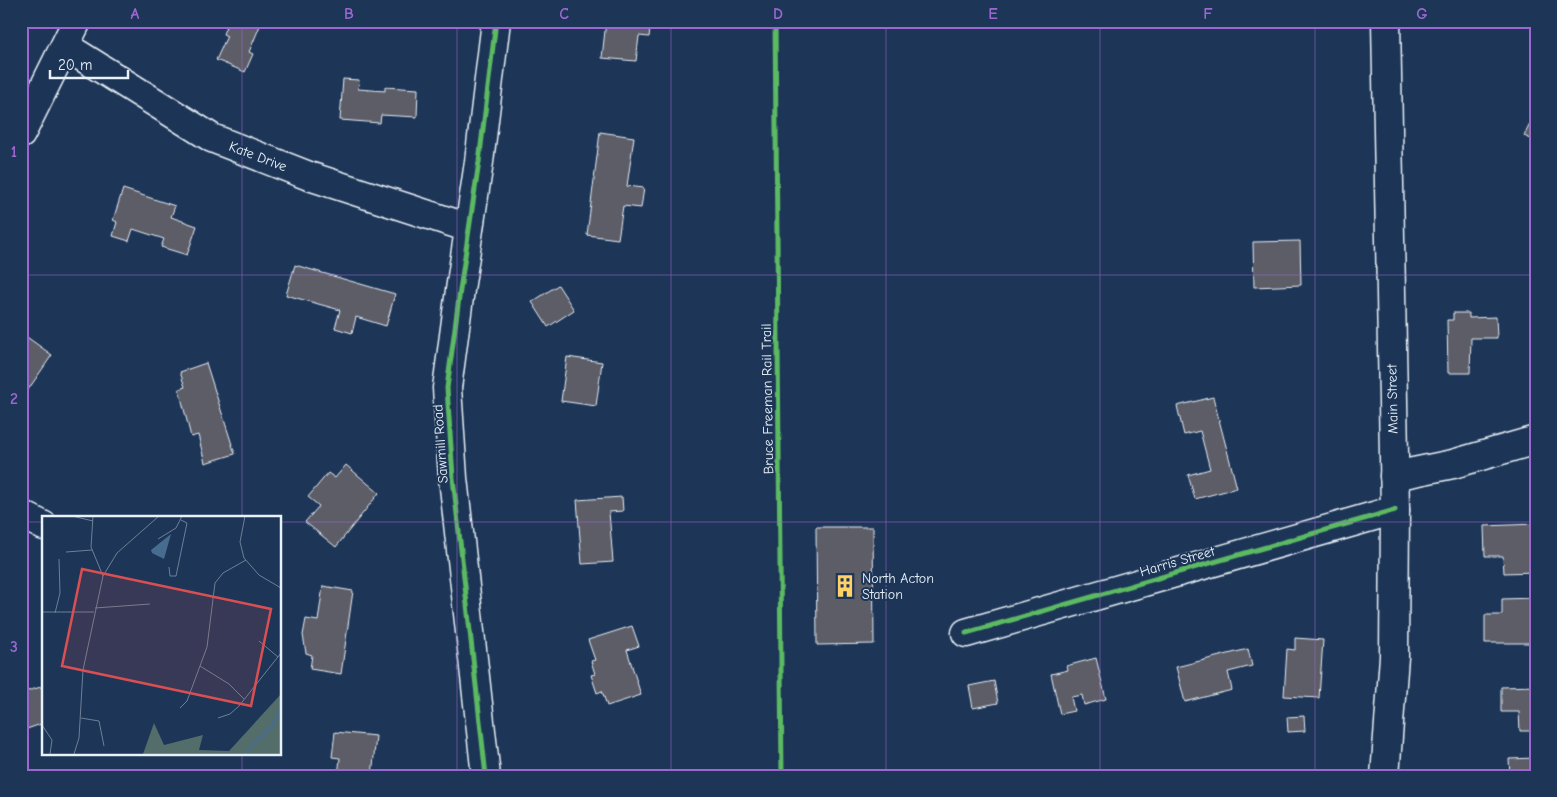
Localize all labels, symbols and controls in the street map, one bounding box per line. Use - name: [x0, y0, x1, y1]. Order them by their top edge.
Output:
- text: A: [131, 5, 140, 23]
- text: B: [344, 5, 354, 23]
- text: C: [559, 5, 569, 23]
- text: D: [773, 5, 783, 23]
- text: E: [988, 5, 998, 23]
- text: F: [1203, 5, 1213, 23]
- text: G: [1416, 5, 1428, 23]
- scale bar: [50, 48, 128, 80]
- text: 20 m: [58, 56, 92, 74]
- street label: Kate Drive: [227, 138, 289, 175]
- text: 1: [11, 143, 17, 161]
- street label: Bruce Freeman Rail Trail: [758, 323, 777, 475]
- street label: Main Street: [1383, 363, 1402, 434]
- text: 2: [10, 390, 18, 408]
- street label: Sawmill Road: [429, 404, 452, 484]
- inset map: [42, 516, 281, 754]
- street label: Harris Street: [1138, 542, 1218, 580]
- place label: North Acton Station: [862, 570, 934, 603]
- building icon: North Acton Station: [832, 573, 858, 599]
- text: 3: [10, 638, 18, 656]

